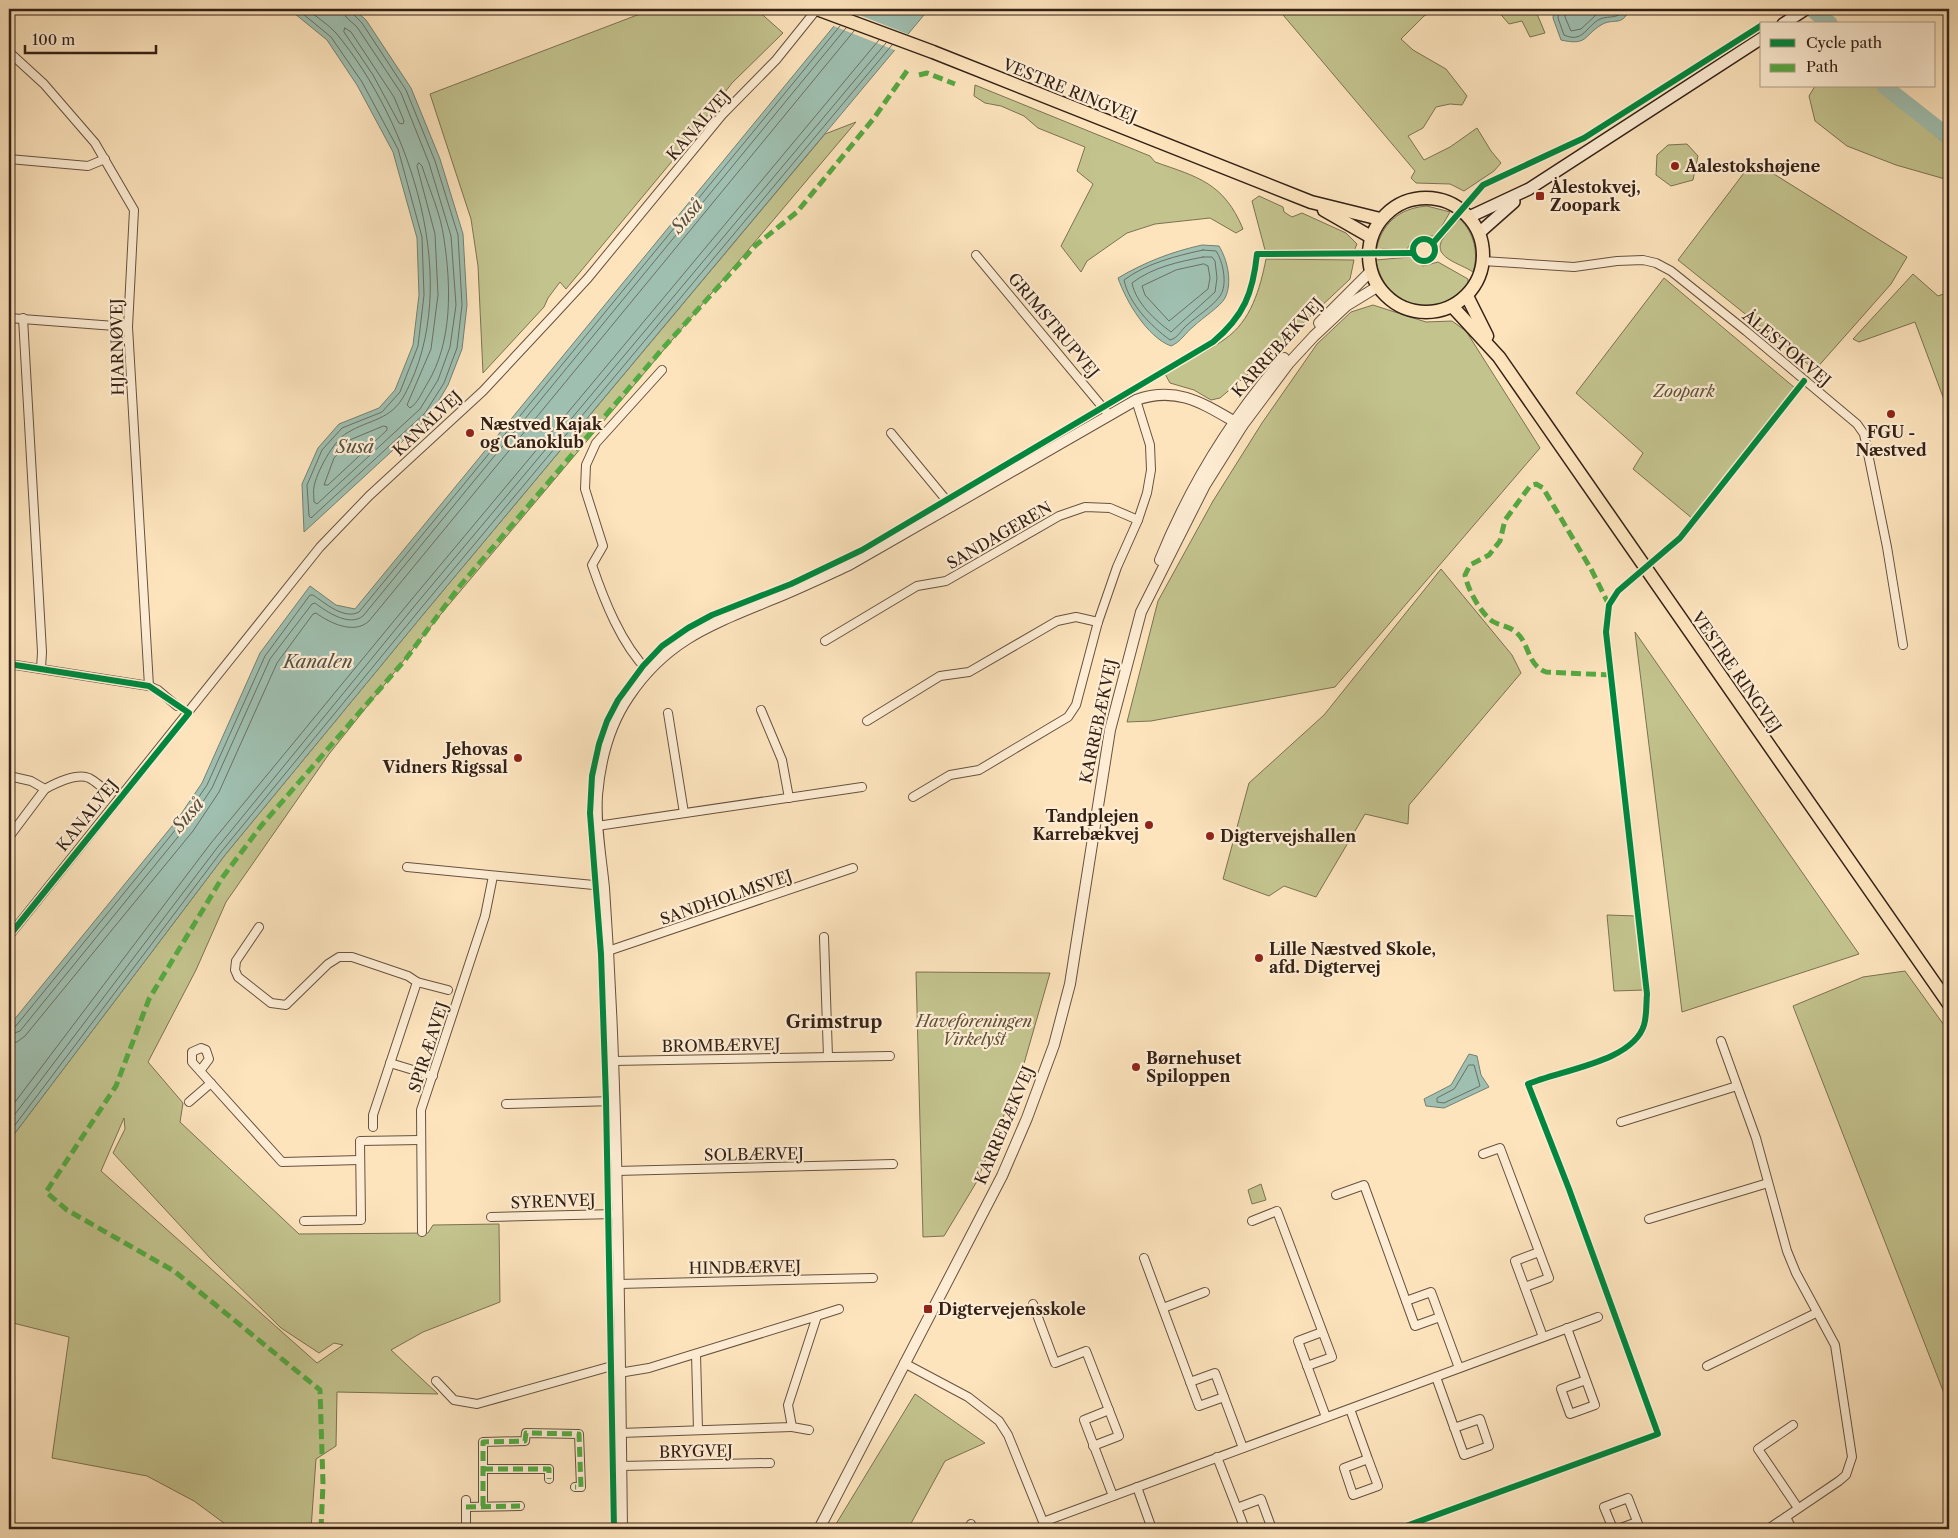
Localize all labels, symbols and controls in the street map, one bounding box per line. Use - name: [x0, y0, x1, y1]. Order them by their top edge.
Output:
- scale bar: [25, 22, 156, 54]
- legend: [1760, 22, 1936, 88]
- text: 100 m: [32, 30, 75, 49]
- text: Cycle path: [1806, 33, 1883, 52]
- street label: VESTRE RINGVEJ: [999, 54, 1140, 126]
- text: Path: [1806, 57, 1839, 76]
- street label: KANALVEJ: [662, 86, 734, 164]
- place label: Aalestokshøjene: [1684, 156, 1821, 176]
- marker: Aalestokshøjene: [1669, 160, 1681, 172]
- place label: Ålestokvej, Zoopark: [1549, 177, 1641, 215]
- marker: Ålestokvej, Zoopark: [1534, 190, 1546, 202]
- water label: Suså: [666, 194, 708, 238]
- street label: GRIMSTRUPVEJ: [1004, 268, 1104, 382]
- street label: KARREBÆKVEJ: [1227, 293, 1327, 401]
- street label: HJARNØVEJ: [106, 298, 128, 396]
- street label: ÅLESTOKVEJ: [1738, 305, 1835, 391]
- park label: Zoopark: [1652, 381, 1716, 401]
- street label: KANALVEJ: [388, 386, 466, 460]
- marker: FGU - Næstved: [1885, 408, 1897, 420]
- place label: Næstved Kajak og Canoklub: [480, 414, 603, 452]
- place label: FGU - Næstved: [1855, 422, 1927, 460]
- marker: Næstved Kajak og Canoklub: [464, 427, 476, 439]
- water label: Suså: [335, 436, 374, 458]
- street label: SANDAGEREN: [943, 497, 1055, 573]
- street label: VESTRE RINGVEJ: [1687, 607, 1786, 736]
- water label: Kanalen: [281, 651, 353, 673]
- street label: KARREBÆKVEJ: [1075, 657, 1121, 785]
- place label: Jehovas Vidners Rigssal: [382, 739, 508, 777]
- marker: Jehovas Vidners Rigssal: [512, 752, 524, 764]
- street label: KANALVEJ: [52, 775, 122, 855]
- water label: Suså: [167, 793, 209, 837]
- place label: Tandplejen Karrebækvej: [1033, 806, 1139, 844]
- marker: Tandplejen Karrebækvej: [1143, 819, 1155, 831]
- place label: Digtervejshallen: [1220, 826, 1356, 846]
- marker: Digtervejshallen: [1204, 830, 1216, 842]
- street label: SANDHOLMSVEJ: [657, 865, 795, 929]
- place label: Lille Næstved Skole, afd. Digtervej: [1269, 939, 1436, 977]
- marker: Lille Næstved Skole, afd. Digtervej: [1253, 952, 1265, 964]
- street label: SPIRÆAVEJ: [404, 999, 452, 1095]
- district label: Grimstrup: [786, 1011, 882, 1033]
- park label: Haveforeningen Virkelyst: [914, 1011, 1032, 1049]
- street label: BROMBÆRVEJ: [661, 1034, 781, 1056]
- place label: Børnehuset Spiloppen: [1146, 1048, 1242, 1086]
- marker: Børnehuset Spiloppen: [1130, 1061, 1142, 1073]
- street label: KARREBÆKVEJ: [970, 1063, 1038, 1187]
- street label: SOLBÆRVEJ: [704, 1143, 804, 1165]
- street label: SYRENVEJ: [510, 1190, 596, 1212]
- street label: HINDBÆRVEJ: [689, 1256, 802, 1278]
- place label: Digtervejensskole: [938, 1299, 1086, 1319]
- marker: Digtervejensskole: [922, 1303, 934, 1315]
- street label: BRYGVEJ: [659, 1440, 733, 1462]

